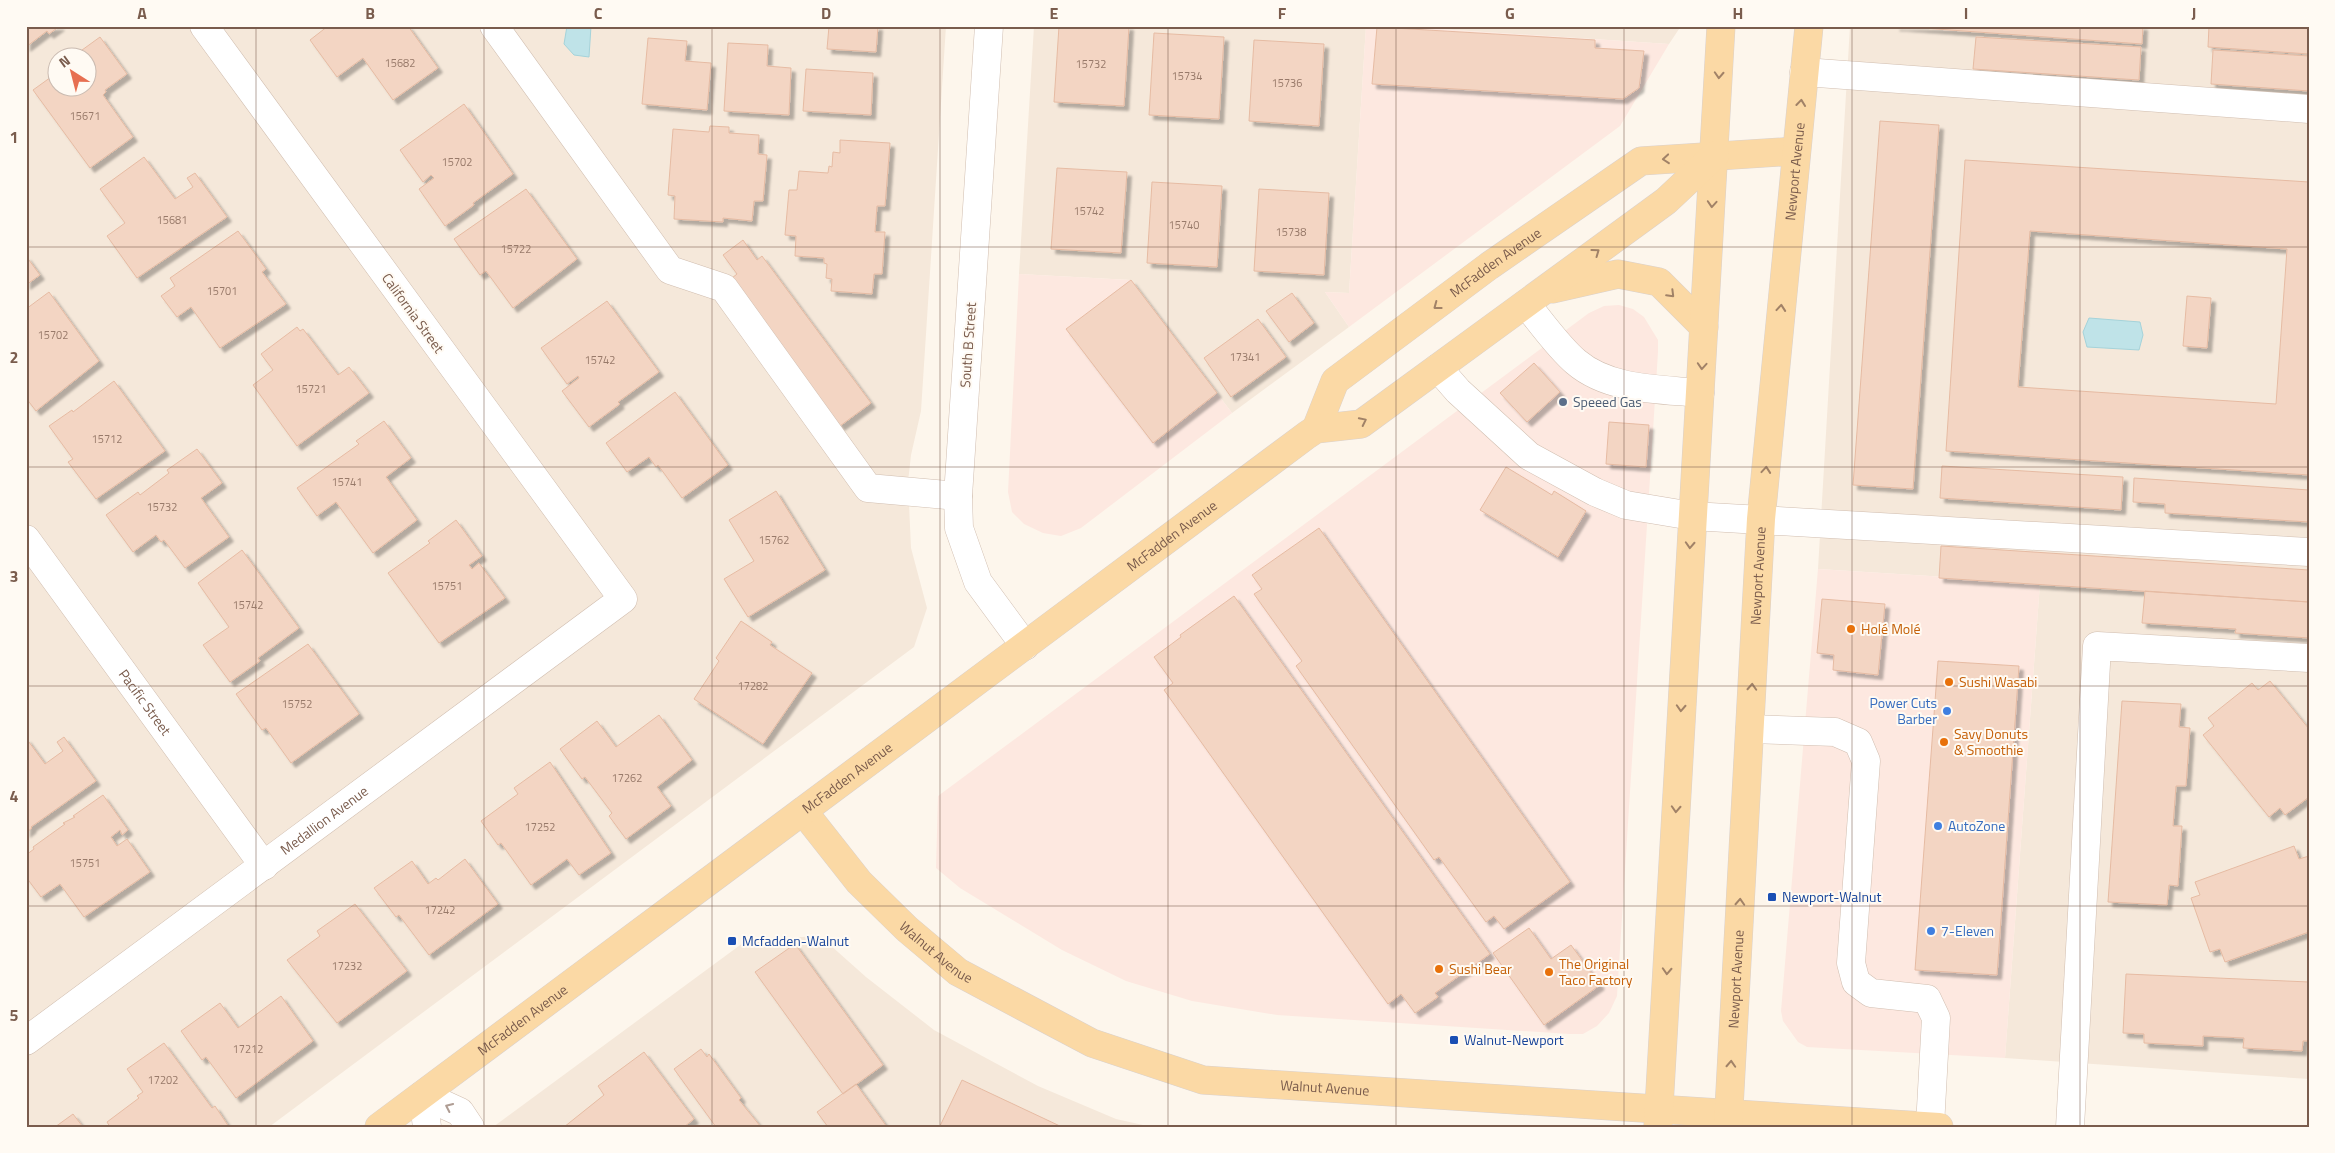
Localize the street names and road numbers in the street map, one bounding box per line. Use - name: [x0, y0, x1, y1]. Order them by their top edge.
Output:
- street label: Newport Avenue: [1779, 121, 1810, 222]
- street label: McFadden Avenue: [1445, 222, 1545, 302]
- street label: California Street: [377, 268, 450, 357]
- street label: South B Street: [954, 301, 981, 388]
- street label: McFadden Avenue: [1122, 495, 1221, 576]
- street label: Newport Avenue: [1744, 526, 1771, 626]
- street label: Pacific Street: [114, 665, 177, 740]
- street label: McFadden Avenue: [797, 737, 896, 818]
- street label: Medallion Avenue: [276, 780, 372, 859]
- street label: Walnut Avenue: [895, 916, 977, 988]
- street label: Newport Avenue: [1722, 929, 1749, 1029]
- street label: McFadden Avenue: [473, 979, 572, 1060]
- street label: Walnut Avenue: [1280, 1074, 1370, 1101]

